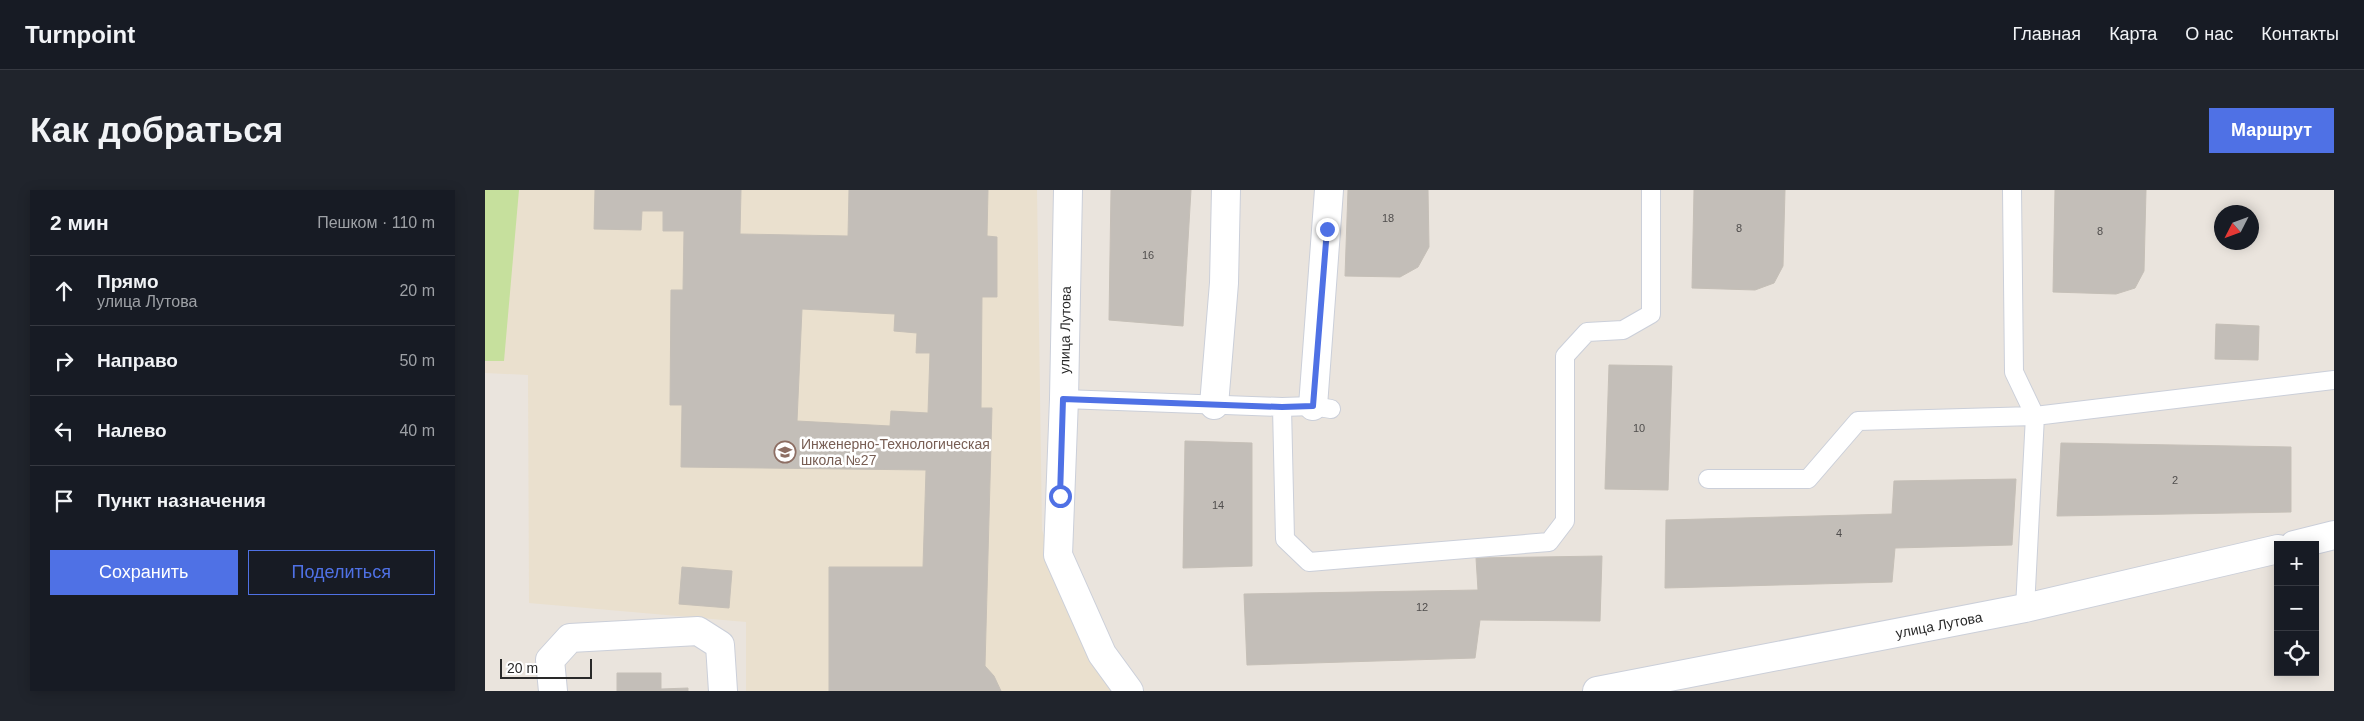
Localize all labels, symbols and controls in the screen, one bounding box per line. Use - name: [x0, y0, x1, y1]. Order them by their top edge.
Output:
- text: Turnpoint: [25, 21, 135, 48]
- text: Главная: [2013, 24, 2081, 44]
- text: Карта: [2109, 24, 2157, 44]
- text: О нас: [2185, 24, 2233, 44]
- text: Контакты: [2261, 24, 2339, 44]
- button: Маршрут: [2209, 108, 2334, 153]
- text: Как добраться: [30, 110, 283, 149]
- north arrow: [2214, 205, 2259, 250]
- text: 2 мин: [50, 211, 109, 234]
- house number: 18: [1382, 212, 1394, 224]
- text: Пешком · 110 m: [317, 214, 435, 231]
- route end: [1316, 218, 1339, 241]
- house number: 8: [1736, 222, 1742, 234]
- house number: 8: [2097, 225, 2103, 237]
- house number: 16: [1142, 249, 1154, 261]
- text: Прямо: [97, 271, 159, 292]
- icon: ahead: [50, 277, 78, 305]
- text: 20 m: [399, 282, 435, 299]
- street label: улица Лутова: [1056, 286, 1074, 374]
- text: улица Лутова: [97, 293, 197, 310]
- icon: right: [50, 347, 78, 375]
- text: Направо: [97, 350, 178, 371]
- text: 50 m: [399, 352, 435, 369]
- icon: left: [50, 417, 78, 445]
- text: Налево: [97, 420, 167, 441]
- text: 40 m: [399, 422, 435, 439]
- house number: 10: [1633, 422, 1645, 434]
- place label: Инженерно-Технологическая школа №27: [801, 436, 990, 468]
- school or university icon: Инженерно-Технологическая школа №27: [773, 440, 797, 464]
- house number: 2: [2172, 474, 2178, 486]
- route start: [1049, 485, 1072, 508]
- icon: arrive: [50, 487, 78, 515]
- text: Пункт назначения: [97, 490, 266, 511]
- house number: 14: [1212, 499, 1224, 511]
- house number: 4: [1836, 527, 1842, 539]
- map controls: [2274, 541, 2319, 676]
- button: +: [2274, 541, 2319, 586]
- button: Сохранить: [50, 550, 238, 595]
- button: Поделиться: [248, 550, 435, 595]
- button: −: [2274, 586, 2319, 631]
- house number: 12: [1416, 601, 1428, 613]
- street label: улица Лутова: [1894, 609, 1984, 641]
- button: locate: [2274, 631, 2319, 676]
- scale bar: [500, 656, 593, 679]
- text: 20 m: [507, 660, 538, 676]

